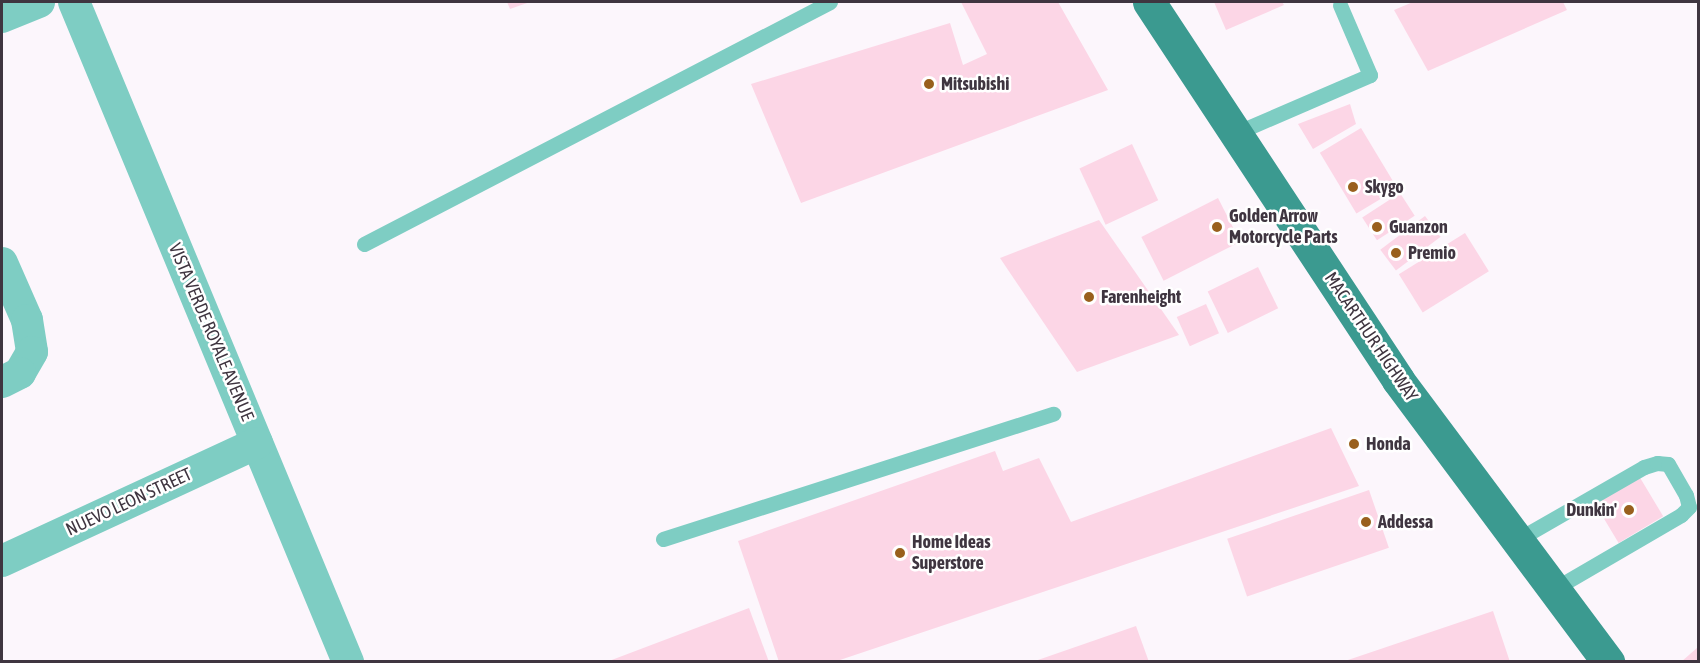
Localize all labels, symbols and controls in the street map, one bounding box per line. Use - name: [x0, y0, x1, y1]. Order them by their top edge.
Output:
- place label: Mitsubishi: [941, 73, 1009, 95]
- marker: Mitsubishi: [922, 77, 936, 91]
- place label: Skygo: [1365, 176, 1404, 198]
- marker: Skygo: [1346, 180, 1360, 194]
- place label: Golden Arrow Motorcycle Parts: [1229, 206, 1338, 248]
- place label: Guanzon: [1389, 216, 1448, 238]
- marker: Golden Arrow Motorcycle Parts: [1210, 220, 1224, 234]
- marker: Guanzon: [1370, 220, 1384, 234]
- street label: VISTA VERDE ROYALE AVENUE: [164, 240, 258, 424]
- place label: Premio: [1408, 242, 1456, 264]
- marker: Premio: [1389, 246, 1403, 260]
- street label: MACARTHUR HIGHWAY: [1320, 268, 1422, 406]
- place label: Farenheight: [1101, 286, 1181, 308]
- marker: Farenheight: [1082, 290, 1096, 304]
- place label: Honda: [1366, 433, 1411, 455]
- marker: Honda: [1347, 437, 1361, 451]
- street label: NUEVO LEON STREET: [63, 463, 195, 541]
- place label: Dunkin': [1566, 499, 1617, 521]
- marker: Dunkin': [1622, 503, 1636, 517]
- place label: Addessa: [1378, 511, 1433, 533]
- marker: Addessa: [1359, 515, 1373, 529]
- place label: Home Ideas Superstore: [912, 532, 991, 574]
- marker: Home Ideas Superstore: [893, 546, 907, 560]

